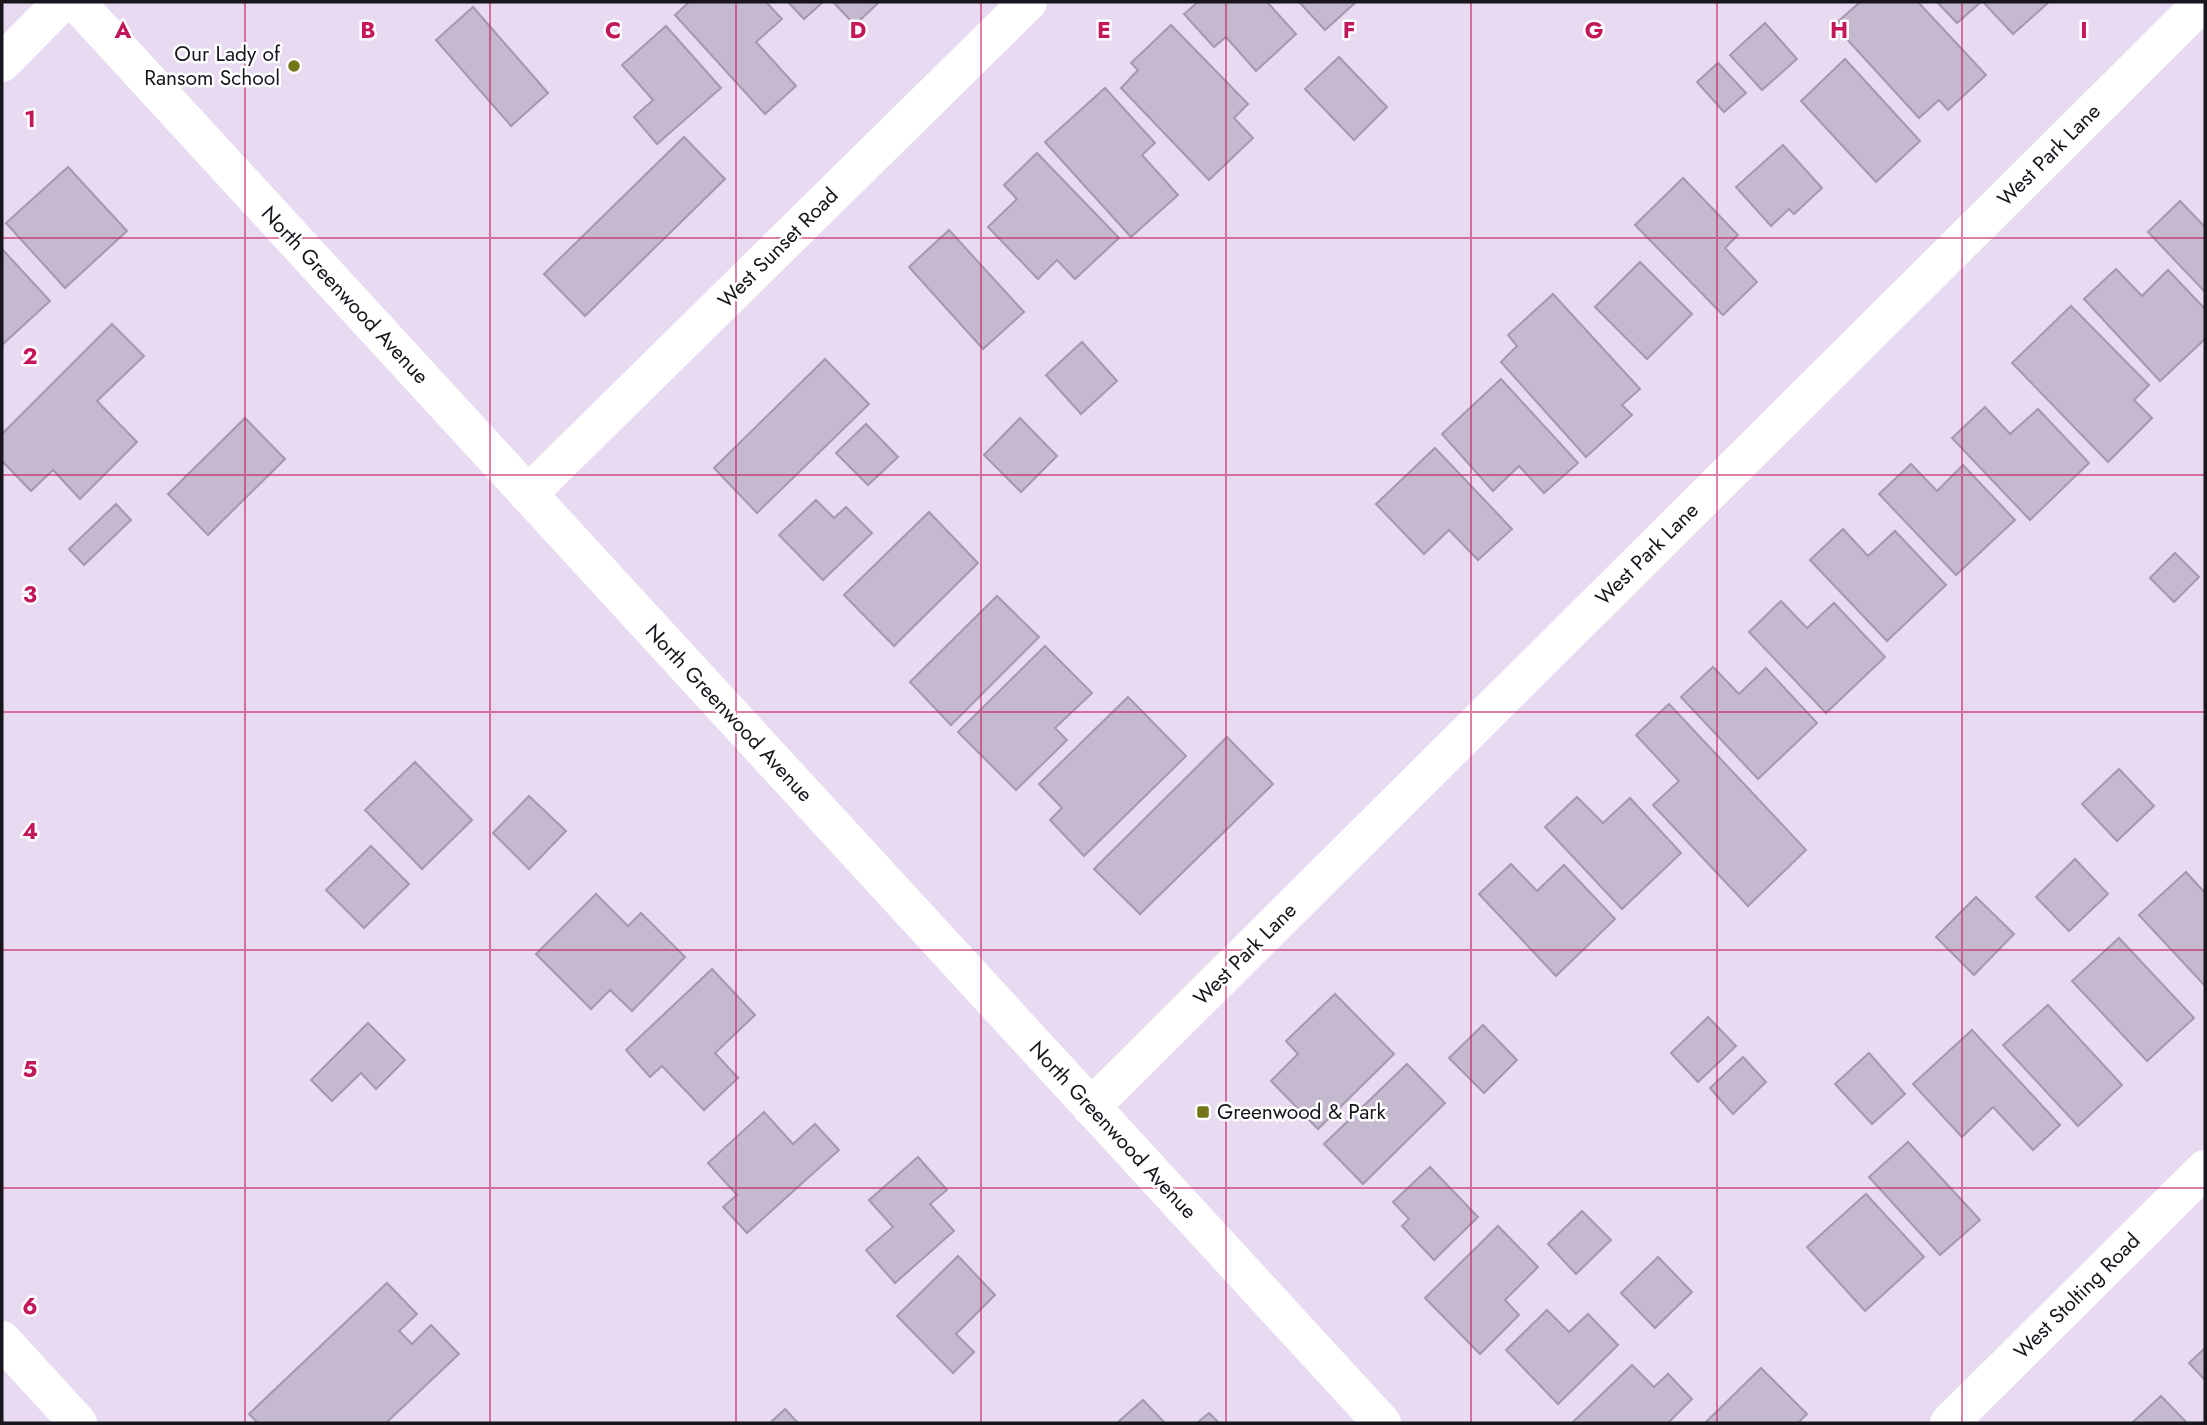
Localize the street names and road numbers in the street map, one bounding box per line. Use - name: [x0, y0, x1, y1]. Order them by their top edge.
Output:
- street label: West Park Lane: [1991, 97, 2107, 213]
- street label: West Sunset Road: [711, 181, 845, 315]
- street label: North Greenwood Avenue: [254, 199, 436, 391]
- street label: West Park Lane: [1589, 496, 1705, 612]
- street label: North Greenwood Avenue: [638, 617, 820, 809]
- street label: West Park Lane: [1187, 896, 1303, 1012]
- street label: North Greenwood Avenue: [1022, 1034, 1204, 1226]
- street label: West Stolting Road: [2007, 1226, 2147, 1366]

